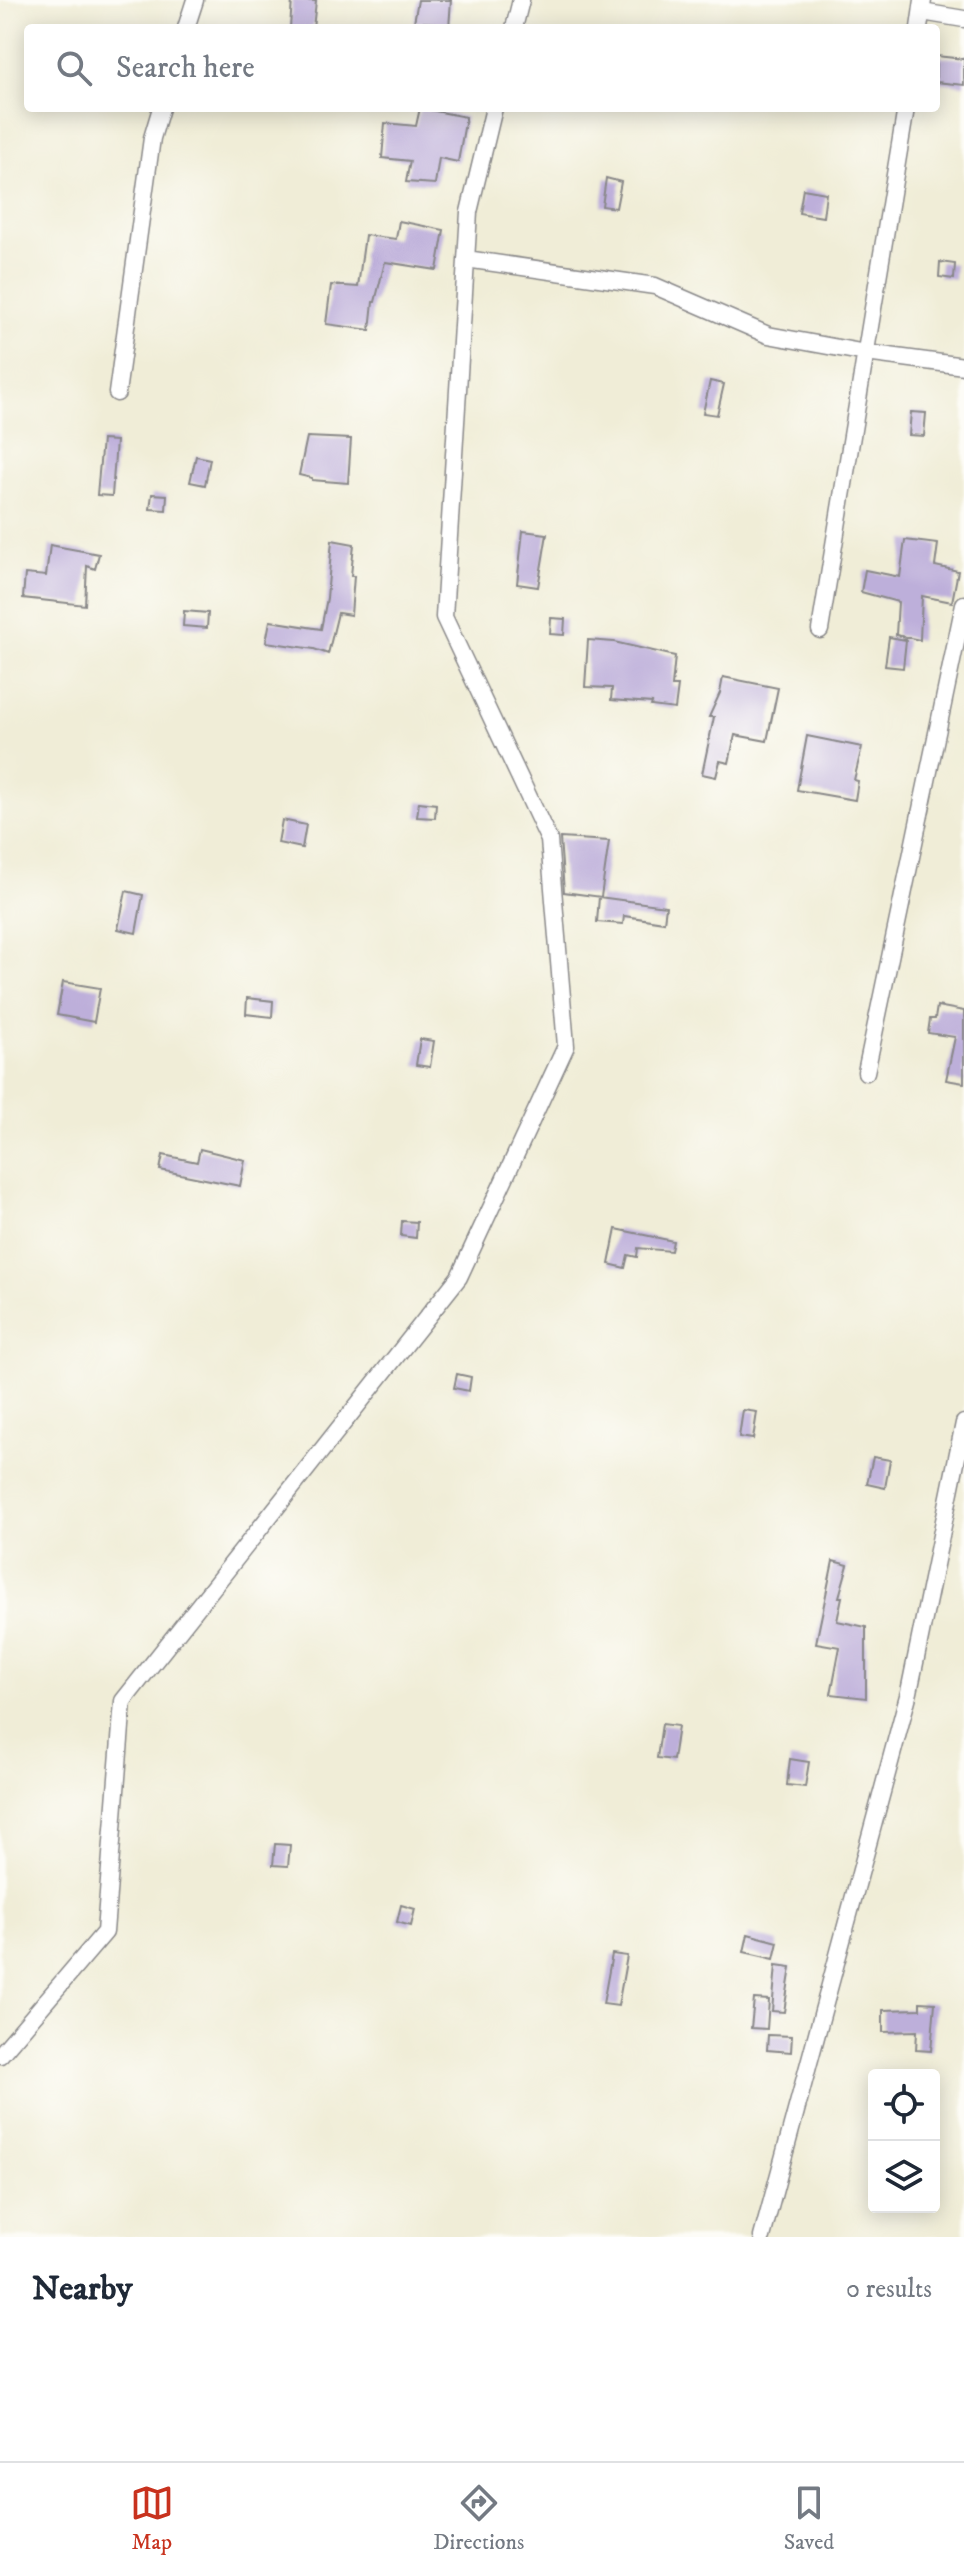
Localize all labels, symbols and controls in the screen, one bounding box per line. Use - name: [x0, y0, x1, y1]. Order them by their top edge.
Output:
- search box: [24, 24, 940, 112]
- icon: search: [52, 46, 96, 90]
- text: Search here: [116, 50, 255, 87]
- map controls: [868, 2069, 940, 2213]
- button: locate: [868, 2069, 940, 2141]
- button: layers: [868, 2141, 940, 2213]
- text: Nearby: [32, 2268, 133, 2310]
- text: 0 results: [846, 2273, 932, 2306]
- tab: Map: [130, 2481, 174, 2556]
- tab: Directions: [433, 2481, 524, 2556]
- tab: Saved: [784, 2481, 834, 2556]

